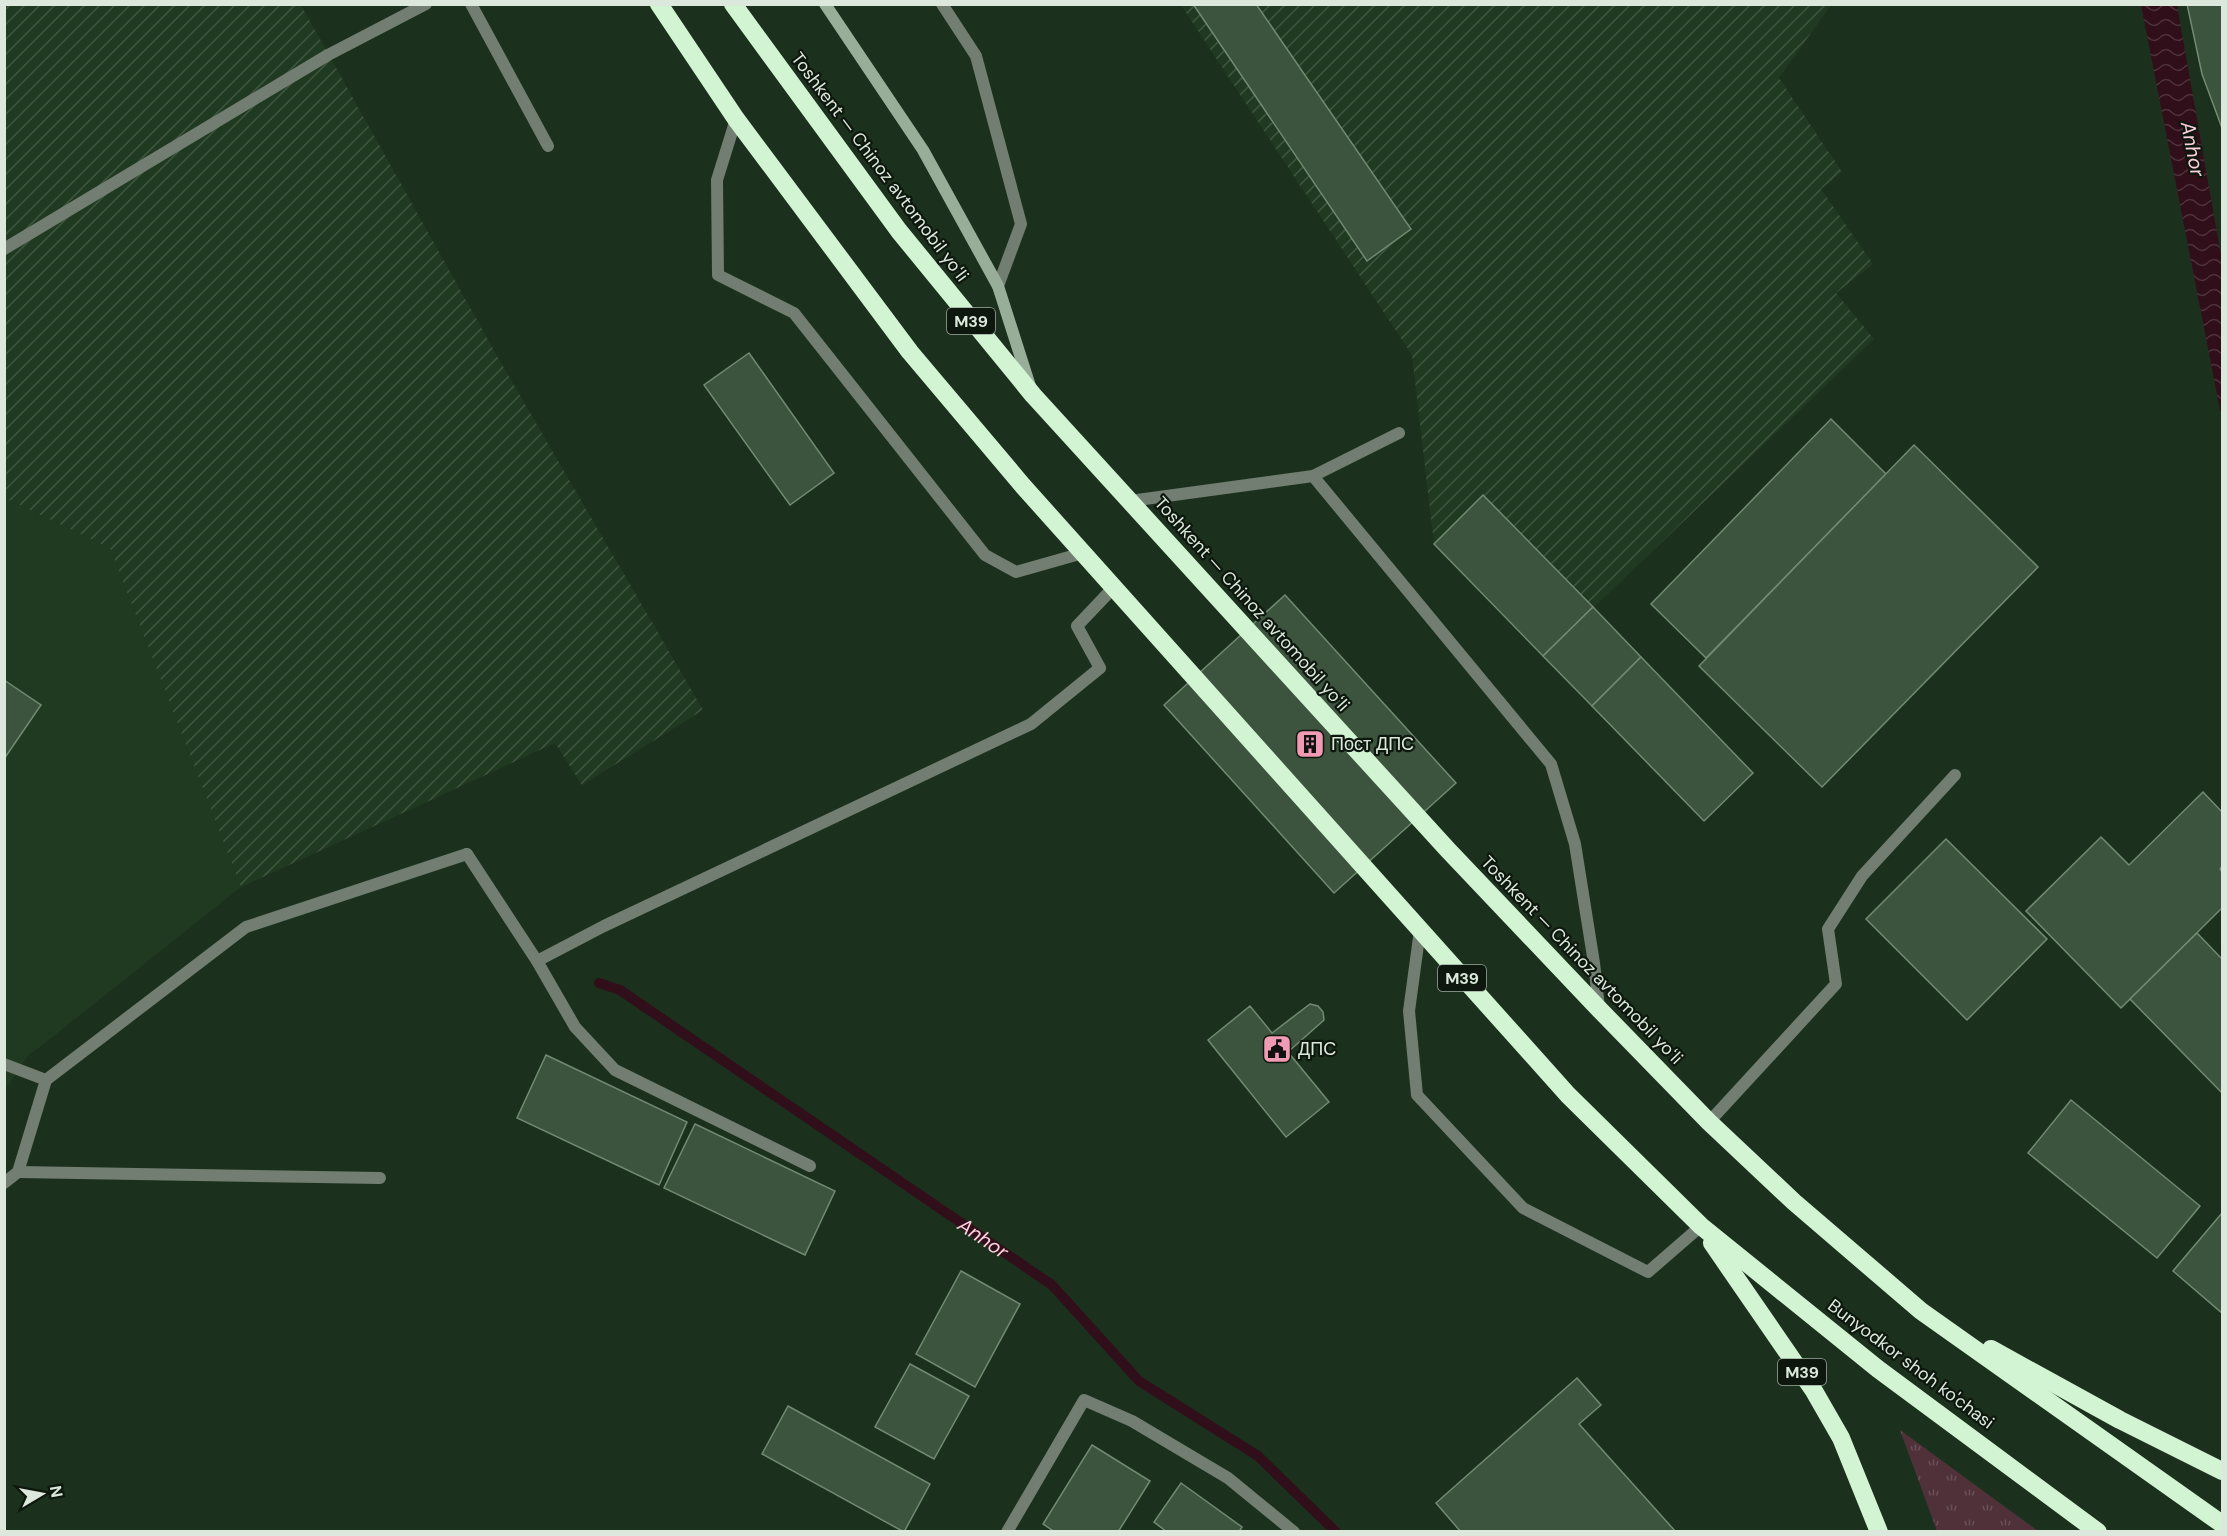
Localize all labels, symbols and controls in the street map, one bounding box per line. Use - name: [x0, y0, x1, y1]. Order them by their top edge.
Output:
- street label: Toshkent — Chinoz avtomobil yoʻli: [786, 47, 974, 287]
- water label: Anhor: [2175, 118, 2211, 179]
- road number: M39: [947, 308, 995, 334]
- street label: Toshkent — Chinoz avtomobil yoʻli: [1149, 491, 1355, 717]
- building icon: Пост ДПС: [1294, 728, 1326, 760]
- place label: Пост ДПС: [1331, 732, 1414, 756]
- street label: Toshkent — Chinoz avtomobil yoʻli: [1476, 851, 1688, 1069]
- road number: M39: [1438, 965, 1486, 991]
- public building icon: ДПС: [1261, 1033, 1293, 1065]
- place label: ДПС: [1298, 1037, 1336, 1061]
- water label: Anhor: [952, 1211, 1014, 1265]
- street label: Bunyodkor shoh ko'chasi: [1823, 1294, 1999, 1434]
- road number: M39: [1778, 1359, 1826, 1385]
- north arrow: [12, 1464, 72, 1524]
- text: N: [45, 1484, 68, 1499]

